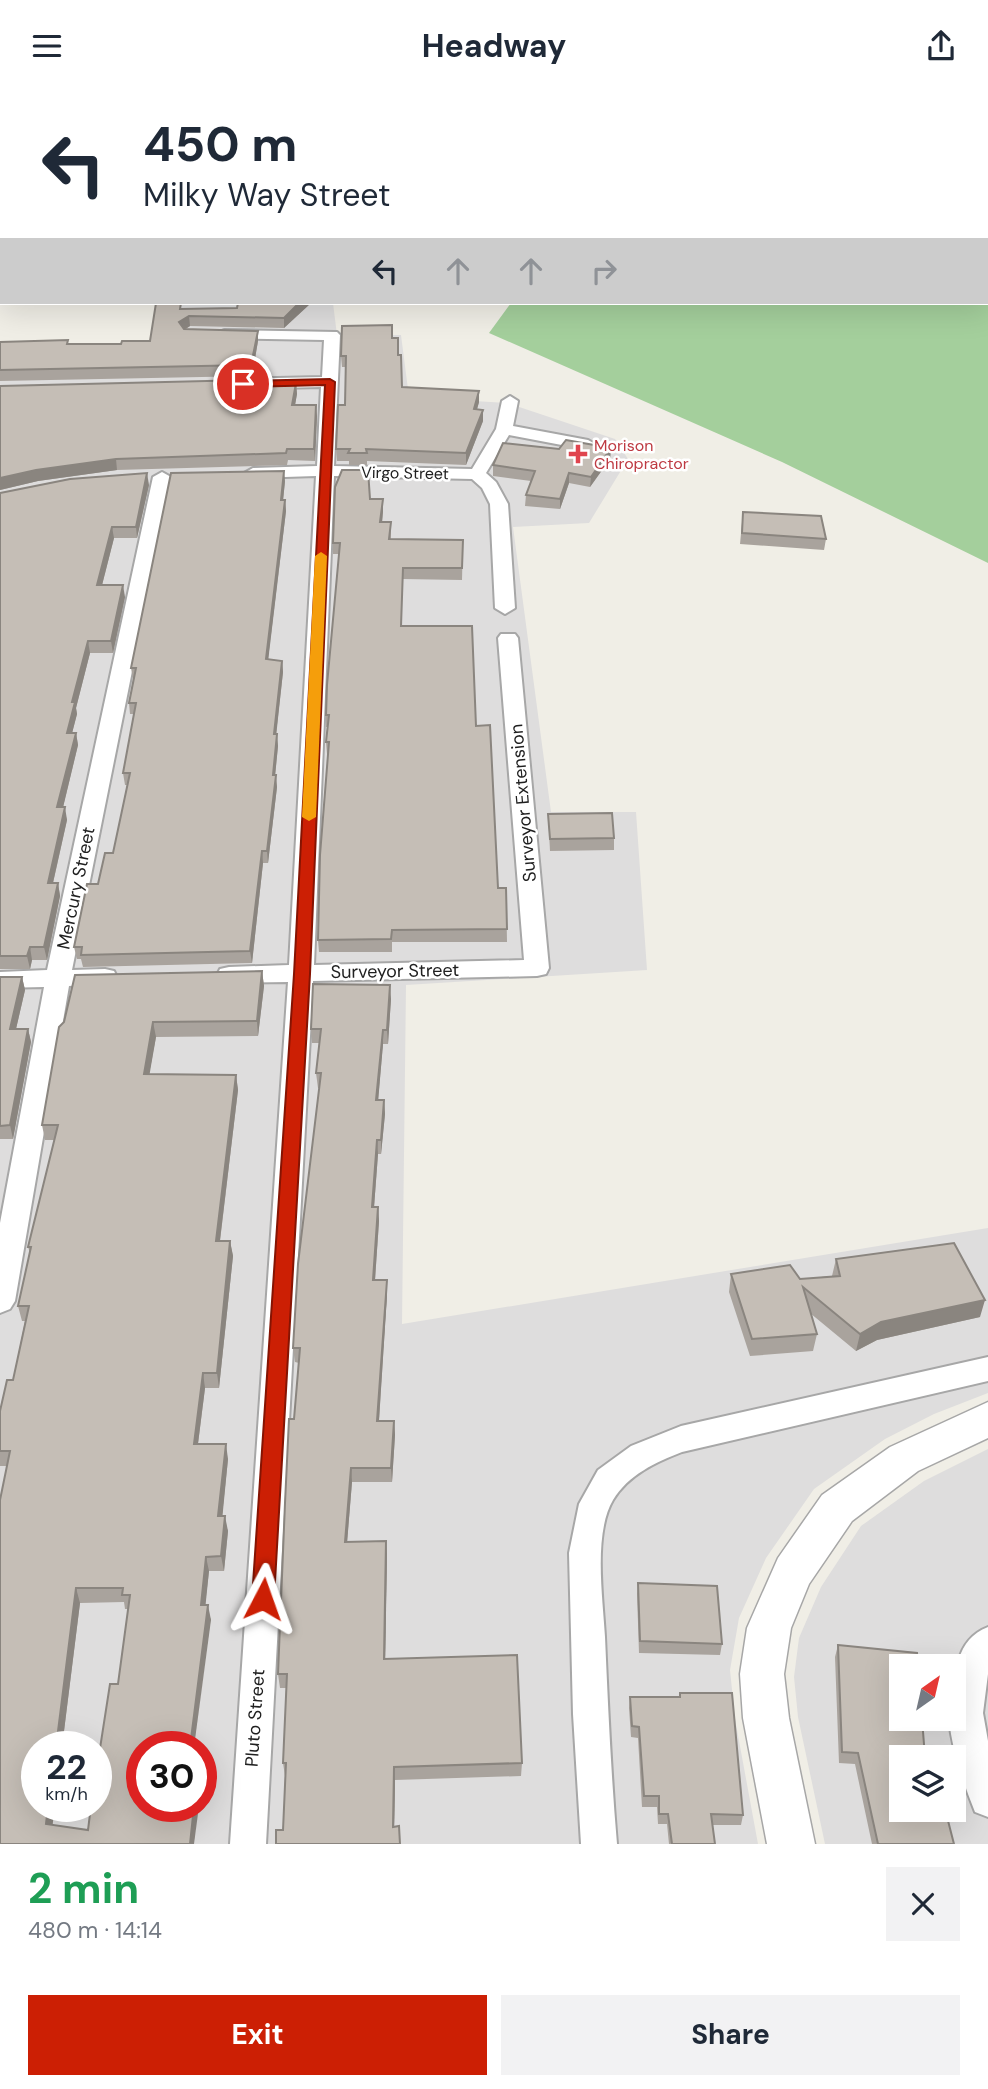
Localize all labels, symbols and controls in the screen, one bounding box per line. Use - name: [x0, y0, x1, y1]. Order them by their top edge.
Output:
- text: Headway: [422, 25, 566, 67]
- icon: menu: [28, 27, 66, 65]
- icon: share: [922, 27, 960, 65]
- text: 450 m: [143, 112, 297, 176]
- icon: left: [28, 119, 119, 210]
- text: Milky Way Street: [143, 174, 391, 216]
- icon: left: [366, 252, 404, 290]
- icon: ahead: [439, 252, 477, 290]
- icon: ahead: [512, 252, 550, 290]
- icon: right: [585, 252, 623, 290]
- pin: [213, 354, 273, 414]
- icon: arrive: [224, 365, 262, 403]
- place label: Morison Chiropractor: [594, 435, 689, 474]
- marker: Morison Chiropractor: [568, 444, 588, 464]
- street label: Virgo Street: [361, 462, 449, 484]
- street label: Surveyor Extension: [504, 723, 542, 883]
- street label: Mercury Street: [51, 824, 101, 952]
- street label: Surveyor Street: [330, 958, 460, 984]
- position arrow: [226, 1562, 300, 1636]
- north arrow: [889, 1654, 966, 1731]
- map controls: [889, 1654, 966, 1822]
- street label: Pluto Street: [240, 1668, 270, 1768]
- speed limit sign: 30: [126, 1731, 217, 1822]
- text: 22: [46, 1744, 87, 1790]
- button: layers: [889, 1745, 966, 1822]
- text: km/h: [45, 1782, 88, 1806]
- text: 2 min: [28, 1861, 139, 1916]
- button: close: [886, 1867, 960, 1941]
- text: 480 m · 14:14: [28, 1915, 162, 1945]
- button: Exit: [28, 1995, 487, 2075]
- button: Share: [501, 1995, 960, 2075]

